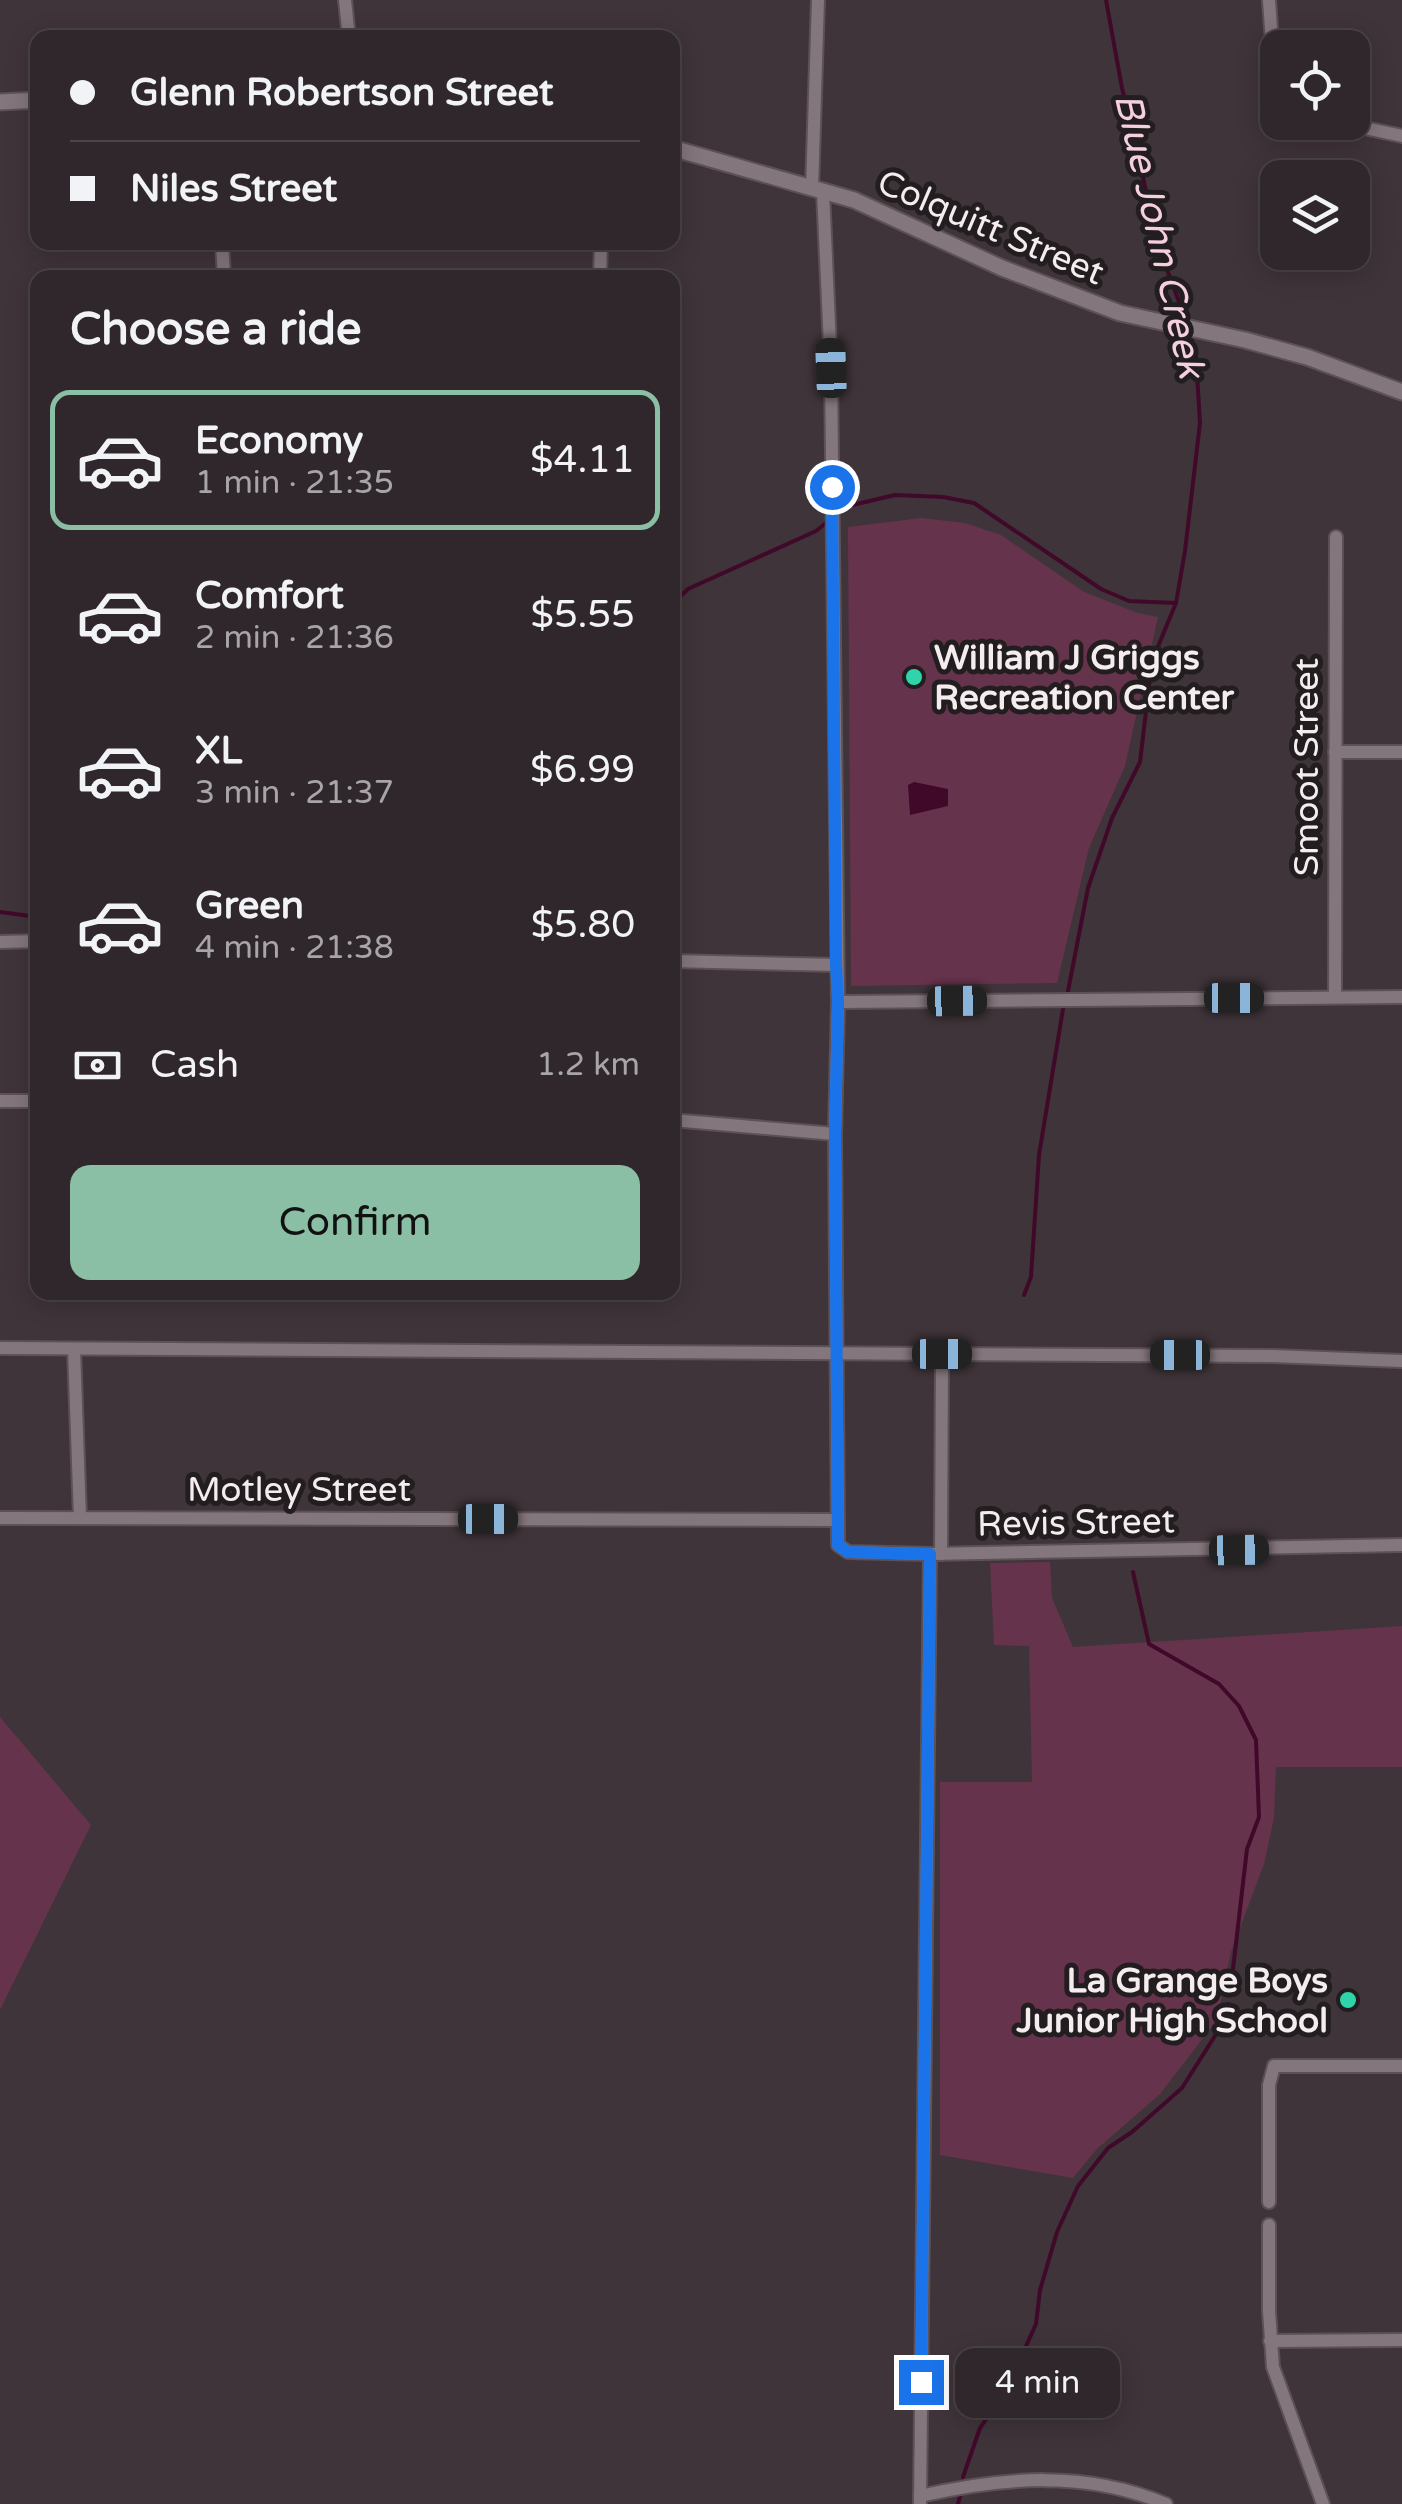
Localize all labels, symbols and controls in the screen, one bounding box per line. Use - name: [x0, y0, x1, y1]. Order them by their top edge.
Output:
- map controls: [1260, 30, 1370, 270]
- button: locate: [1260, 30, 1370, 140]
- text: Glenn Robertson Street: [130, 70, 554, 116]
- water label: Blue John Creek: [1104, 88, 1215, 384]
- button: layers: [1260, 160, 1370, 270]
- street label: Colquitt Street: [871, 161, 1110, 294]
- text: Niles Street: [130, 166, 337, 212]
- text: Choose a ride: [70, 303, 361, 357]
- car: [815, 337, 847, 399]
- icon: car: [75, 415, 165, 505]
- text: Economy: [195, 418, 363, 464]
- text: $4.11: [530, 437, 635, 483]
- text: 1 min · 21:35: [195, 464, 394, 502]
- route start: [810, 465, 855, 510]
- icon: car: [75, 570, 165, 660]
- text: Comfort: [195, 573, 344, 619]
- text: $5.55: [530, 592, 635, 638]
- text: 2 min · 21:36: [195, 619, 394, 657]
- place label: William J Griggs Recreation Center: [934, 637, 1235, 719]
- street label: Smoot Street: [1286, 658, 1328, 876]
- marker: William J Griggs Recreation Center: [903, 666, 925, 688]
- icon: car: [75, 725, 165, 815]
- text: XL: [195, 728, 242, 774]
- text: $6.99: [530, 747, 635, 793]
- text: 3 min · 21:37: [195, 774, 394, 812]
- icon: car: [75, 880, 165, 970]
- text: Green: [195, 883, 304, 929]
- text: $5.80: [531, 902, 635, 948]
- text: 4 min · 21:38: [195, 929, 394, 967]
- car: [1204, 983, 1264, 1013]
- car: [927, 985, 987, 1017]
- icon: cash: [70, 1038, 125, 1093]
- text: Cash: [150, 1042, 239, 1088]
- text: 1.2 km: [536, 1046, 640, 1084]
- button: Confirm: [70, 1165, 640, 1280]
- car: [912, 1339, 972, 1369]
- car: [1150, 1340, 1210, 1370]
- street label: Motley Street: [187, 1469, 411, 1511]
- street label: Revis Street: [977, 1500, 1175, 1546]
- car: [458, 1504, 518, 1534]
- car: [1209, 1534, 1269, 1566]
- place label: La Grange Boys Junior High School: [1015, 1960, 1328, 2042]
- marker: La Grange Boys Junior High School: [1337, 1989, 1359, 2011]
- callout: 4 min: [956, 2347, 1121, 2417]
- route end: [899, 2360, 944, 2405]
- text: 4 min: [995, 2364, 1080, 2402]

